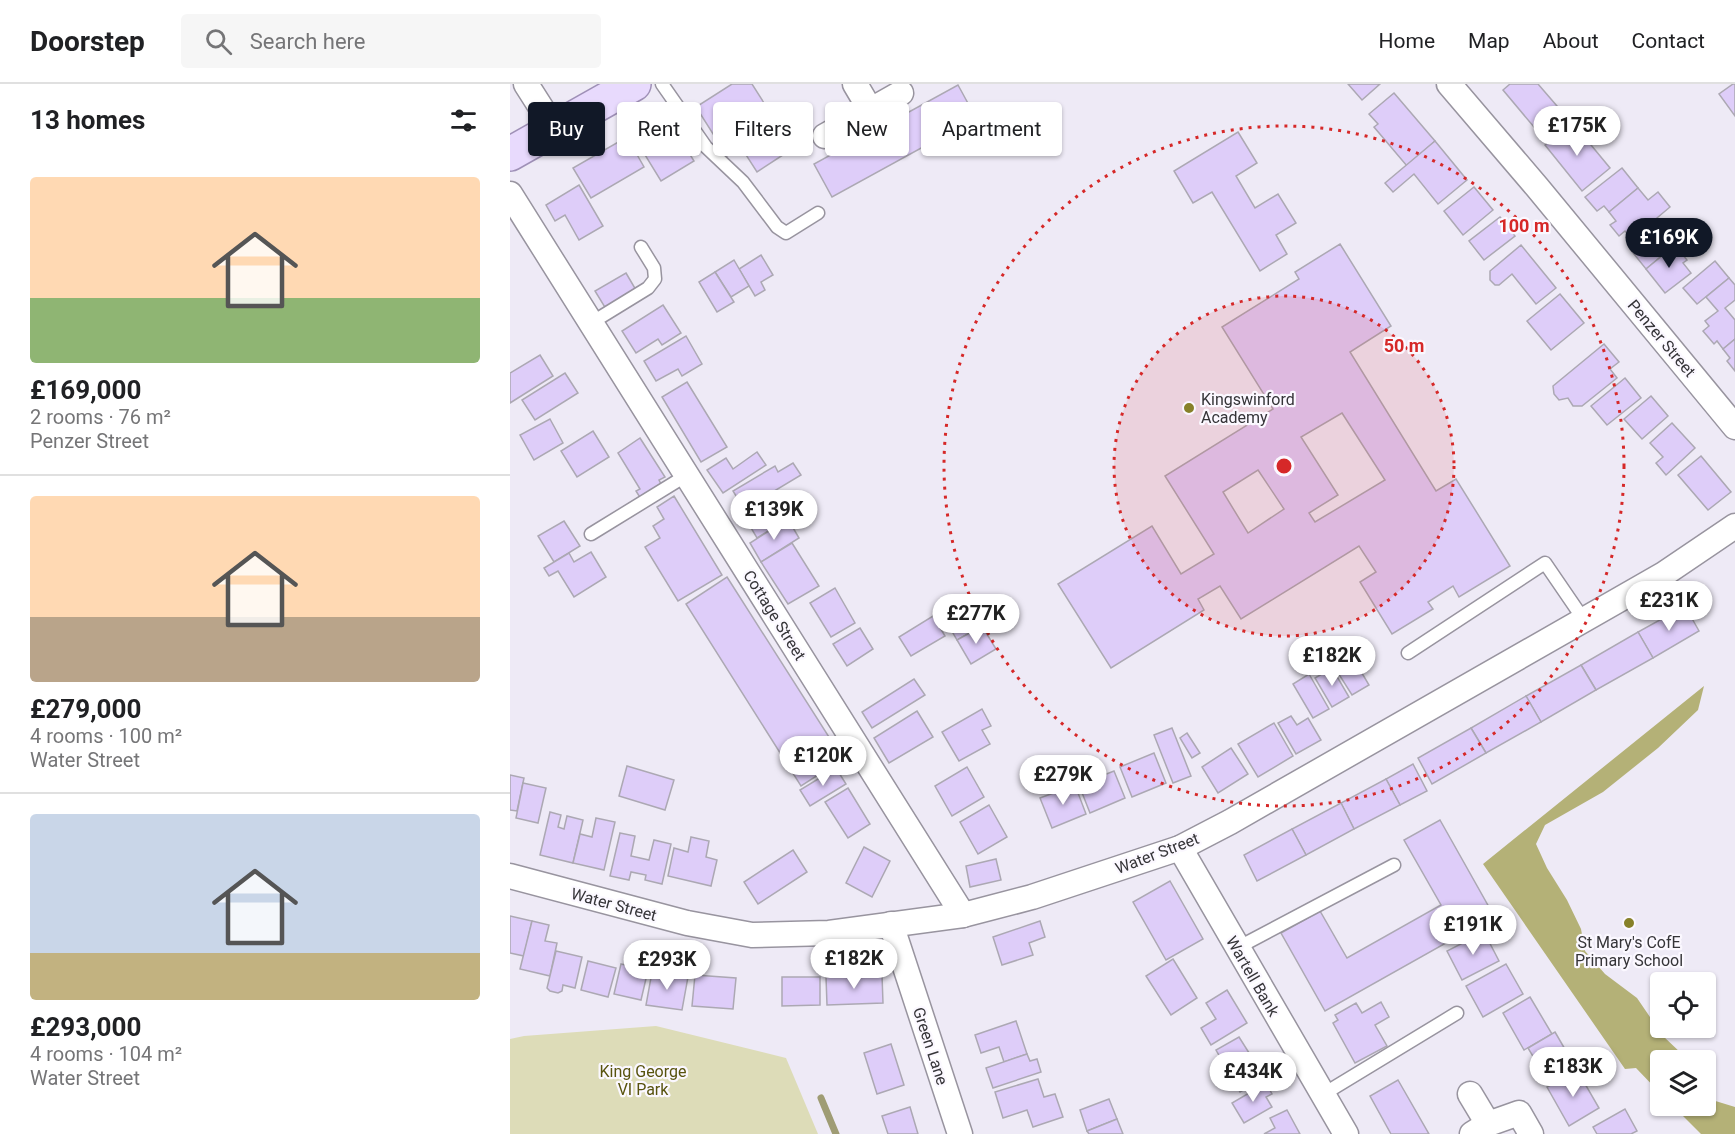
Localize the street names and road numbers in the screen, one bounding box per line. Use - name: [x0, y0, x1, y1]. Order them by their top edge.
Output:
- street label: Penzer Street: [1624, 296, 1699, 381]
- street label: Cottage Street: [739, 567, 810, 664]
- street label: Water Street: [1113, 829, 1202, 878]
- street label: Water Street: [569, 884, 659, 925]
- street label: Wartell Bank: [1222, 933, 1284, 1021]
- street label: Green Lane: [909, 1005, 952, 1087]

